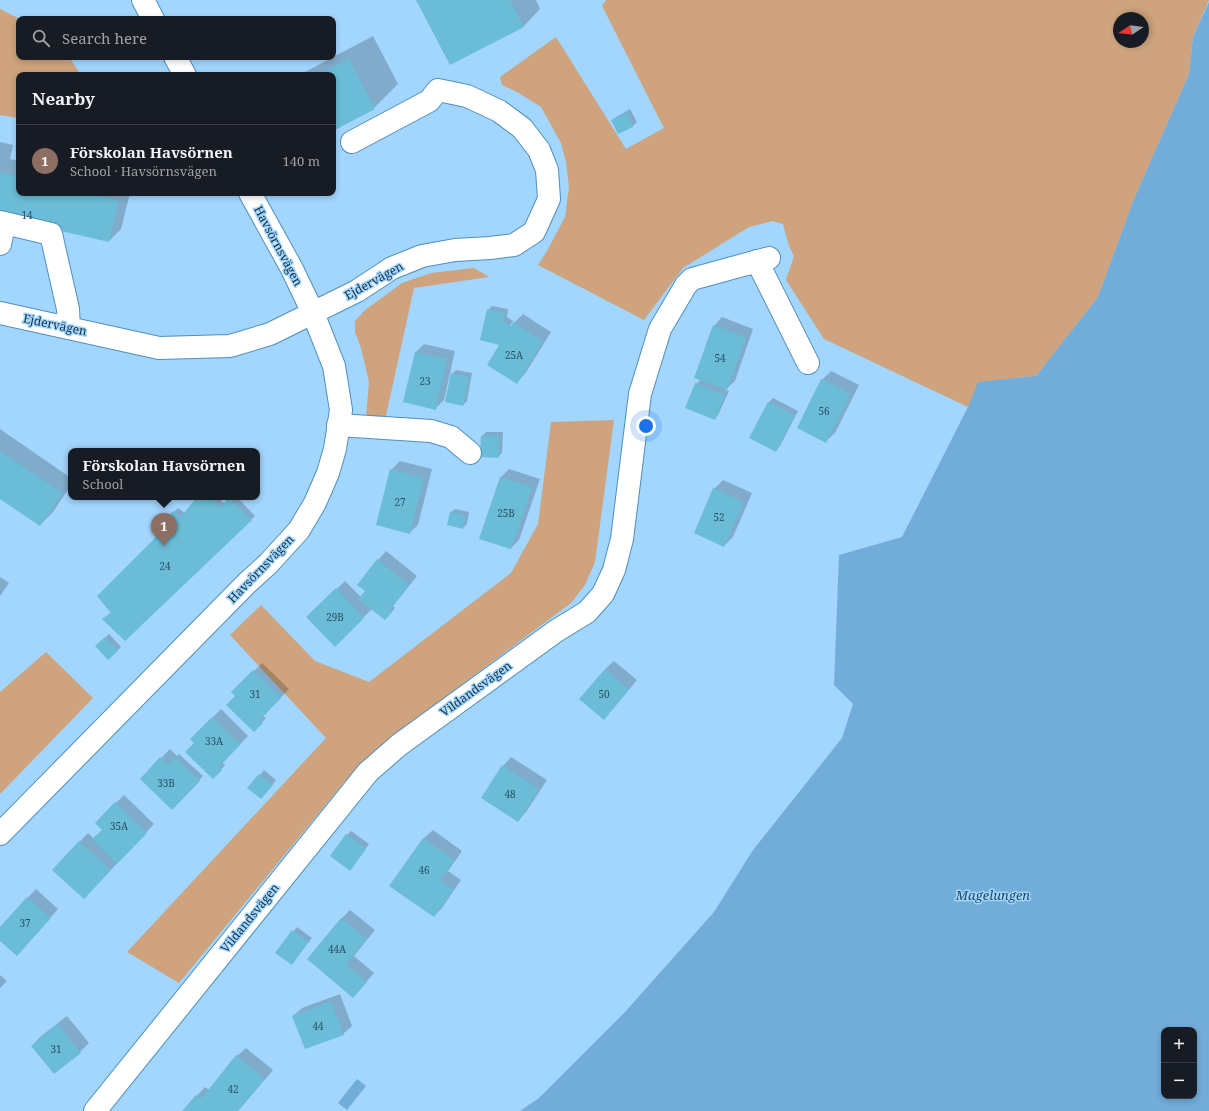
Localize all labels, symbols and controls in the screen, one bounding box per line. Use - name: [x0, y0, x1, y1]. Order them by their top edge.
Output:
- north arrow: [1113, 12, 1149, 48]
- search box: [16, 16, 336, 60]
- icon: search: [30, 27, 52, 49]
- text: Search here: [62, 28, 147, 48]
- text: Nearby: [32, 87, 95, 110]
- text: Förskolan Havsörnen: [70, 142, 233, 162]
- text: 1: [41, 152, 49, 170]
- text: 140 m: [283, 152, 320, 170]
- text: School · Havsörnsvägen: [70, 162, 217, 180]
- street label: Havsörnsvägen: [250, 203, 307, 289]
- house number: 14: [21, 208, 33, 222]
- street label: Ejdervägen: [341, 257, 406, 304]
- street label: Ejdervägen: [22, 309, 89, 340]
- house number: 25A: [505, 348, 524, 362]
- house number: 54: [714, 351, 726, 365]
- house number: 23: [419, 374, 431, 388]
- house number: 56: [818, 404, 830, 418]
- your location: [636, 416, 656, 436]
- popup: [68, 448, 260, 500]
- text: Förskolan Havsörnen: [83, 455, 245, 475]
- text: School: [83, 475, 123, 493]
- house number: 27: [394, 495, 406, 509]
- house number: 25B: [497, 506, 515, 520]
- house number: 52: [713, 510, 725, 524]
- pin: 1: [151, 513, 177, 546]
- street label: Havsörnsvägen: [224, 531, 298, 606]
- house number: 24: [159, 559, 171, 573]
- house number: 29B: [326, 610, 344, 624]
- street label: Vildandsvägen: [436, 657, 515, 720]
- house number: 31: [249, 687, 261, 701]
- house number: 50: [598, 687, 610, 701]
- house number: 33A: [205, 734, 224, 748]
- house number: 33B: [157, 776, 175, 790]
- house number: 48: [504, 787, 516, 801]
- house number: 35A: [110, 819, 129, 833]
- house number: 46: [418, 863, 430, 877]
- street label: Vildandsvägen: [216, 879, 283, 956]
- water label: Magelungen: [955, 886, 1030, 904]
- house number: 37: [19, 916, 31, 930]
- house number: 44A: [328, 942, 347, 956]
- house number: 44: [312, 1019, 324, 1033]
- map controls: [1161, 1027, 1197, 1099]
- button: +: [1161, 1027, 1197, 1063]
- house number: 31: [50, 1042, 62, 1056]
- button: −: [1161, 1063, 1197, 1099]
- house number: 42: [227, 1082, 239, 1096]

